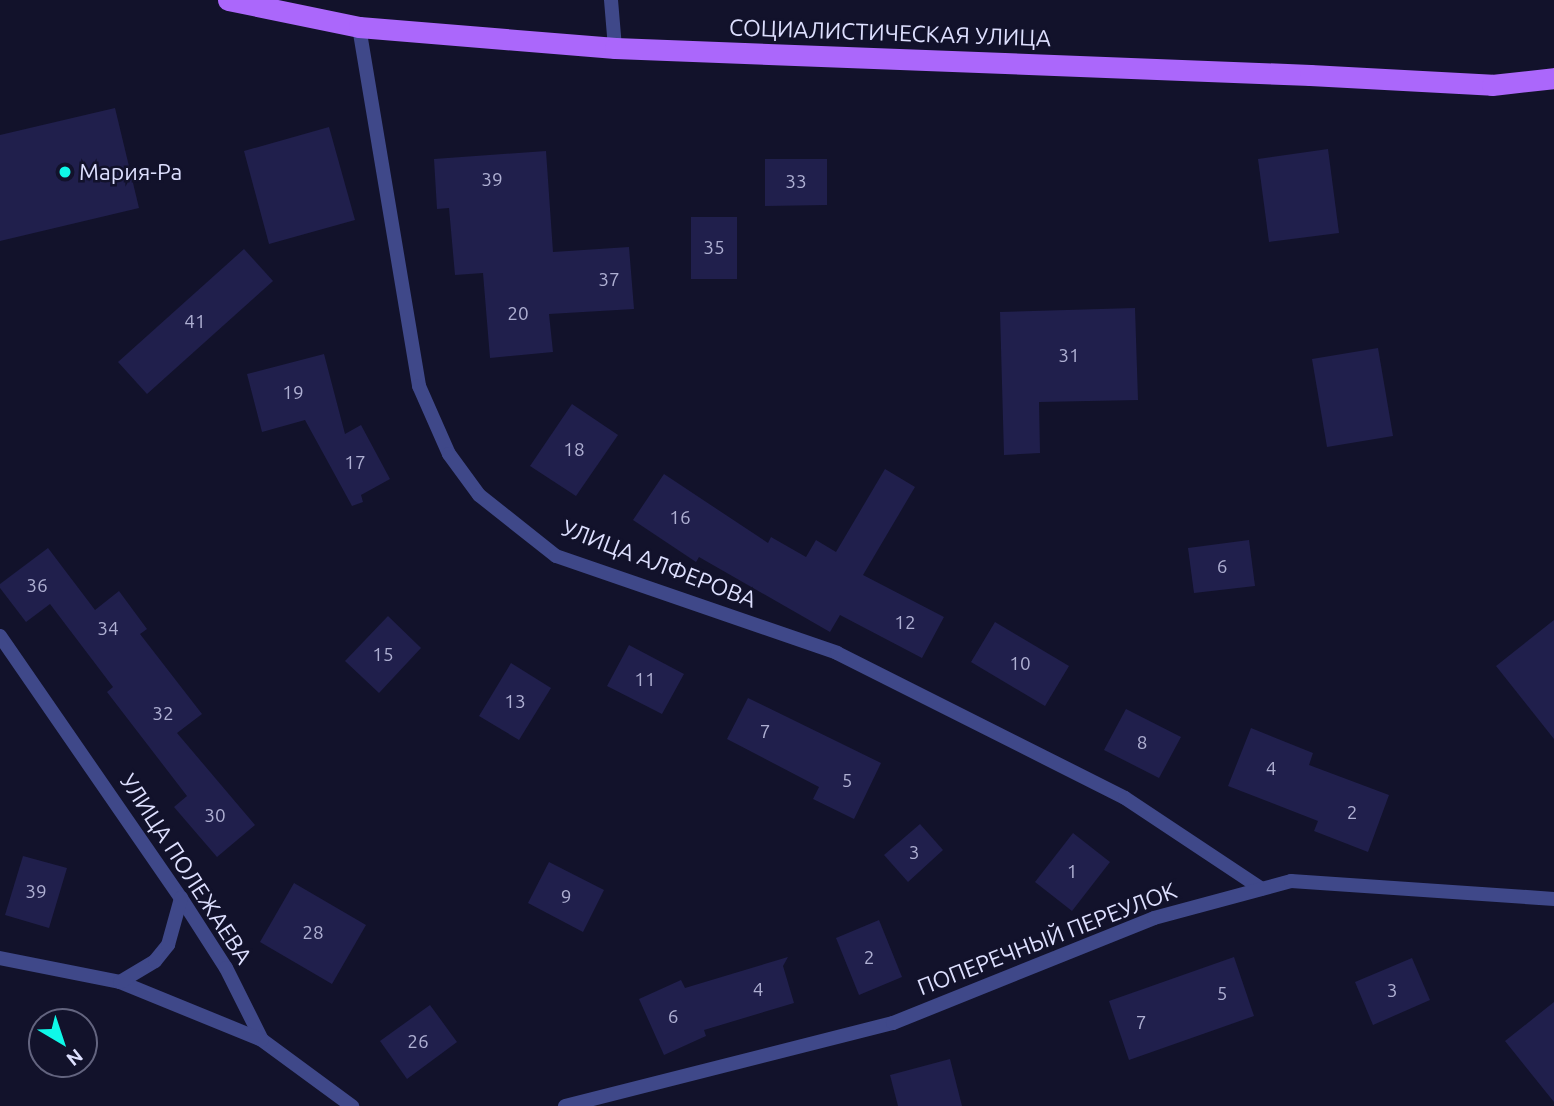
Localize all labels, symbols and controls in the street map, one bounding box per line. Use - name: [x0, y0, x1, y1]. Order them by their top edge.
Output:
- street label: СОЦИАЛИСТИЧЕСКАЯ УЛИЦА: [729, 14, 1051, 52]
- place label: Мария-Ра: [79, 158, 182, 186]
- marker: Мария-Ра: [57, 164, 73, 180]
- house number: 39: [481, 169, 503, 191]
- house number: 33: [785, 171, 807, 193]
- house number: 35: [703, 237, 725, 259]
- house number: 37: [598, 269, 620, 291]
- house number: 20: [507, 303, 529, 325]
- house number: 41: [184, 311, 206, 333]
- house number: 31: [1058, 345, 1080, 367]
- house number: 19: [282, 382, 304, 404]
- house number: 18: [563, 439, 585, 461]
- house number: 17: [344, 452, 366, 474]
- house number: 16: [669, 507, 691, 529]
- street label: УЛИЦА АЛФЕРОВА: [558, 514, 760, 614]
- house number: 6: [1217, 556, 1227, 578]
- house number: 36: [26, 575, 48, 597]
- house number: 12: [894, 612, 916, 634]
- house number: 34: [97, 618, 119, 640]
- house number: 15: [372, 644, 394, 666]
- house number: 10: [1009, 653, 1031, 675]
- house number: 11: [634, 669, 656, 691]
- house number: 13: [504, 691, 526, 713]
- house number: 32: [152, 703, 174, 725]
- house number: 7: [760, 721, 770, 743]
- house number: 8: [1137, 732, 1147, 754]
- house number: 4: [1266, 758, 1276, 780]
- street label: УЛИЦА ПОЛЕЖАЕВА: [114, 769, 258, 969]
- house number: 5: [842, 770, 852, 792]
- house number: 2: [1347, 802, 1357, 824]
- house number: 30: [204, 805, 226, 827]
- house number: 3: [909, 842, 919, 864]
- house number: 1: [1067, 861, 1077, 883]
- street label: ПОПЕРЕЧНЫЙ ПЕРЕУЛОК: [913, 877, 1181, 1001]
- house number: 39: [25, 881, 47, 903]
- house number: 9: [561, 886, 571, 908]
- house number: 28: [302, 922, 324, 944]
- house number: 2: [864, 947, 874, 969]
- house number: 4: [753, 979, 763, 1001]
- house number: 3: [1387, 980, 1397, 1002]
- house number: 5: [1217, 983, 1227, 1005]
- house number: 6: [668, 1006, 678, 1028]
- north arrow: [28, 1008, 98, 1078]
- house number: 7: [1136, 1012, 1146, 1034]
- house number: 26: [407, 1031, 429, 1053]
- text: N: [63, 1045, 87, 1071]

